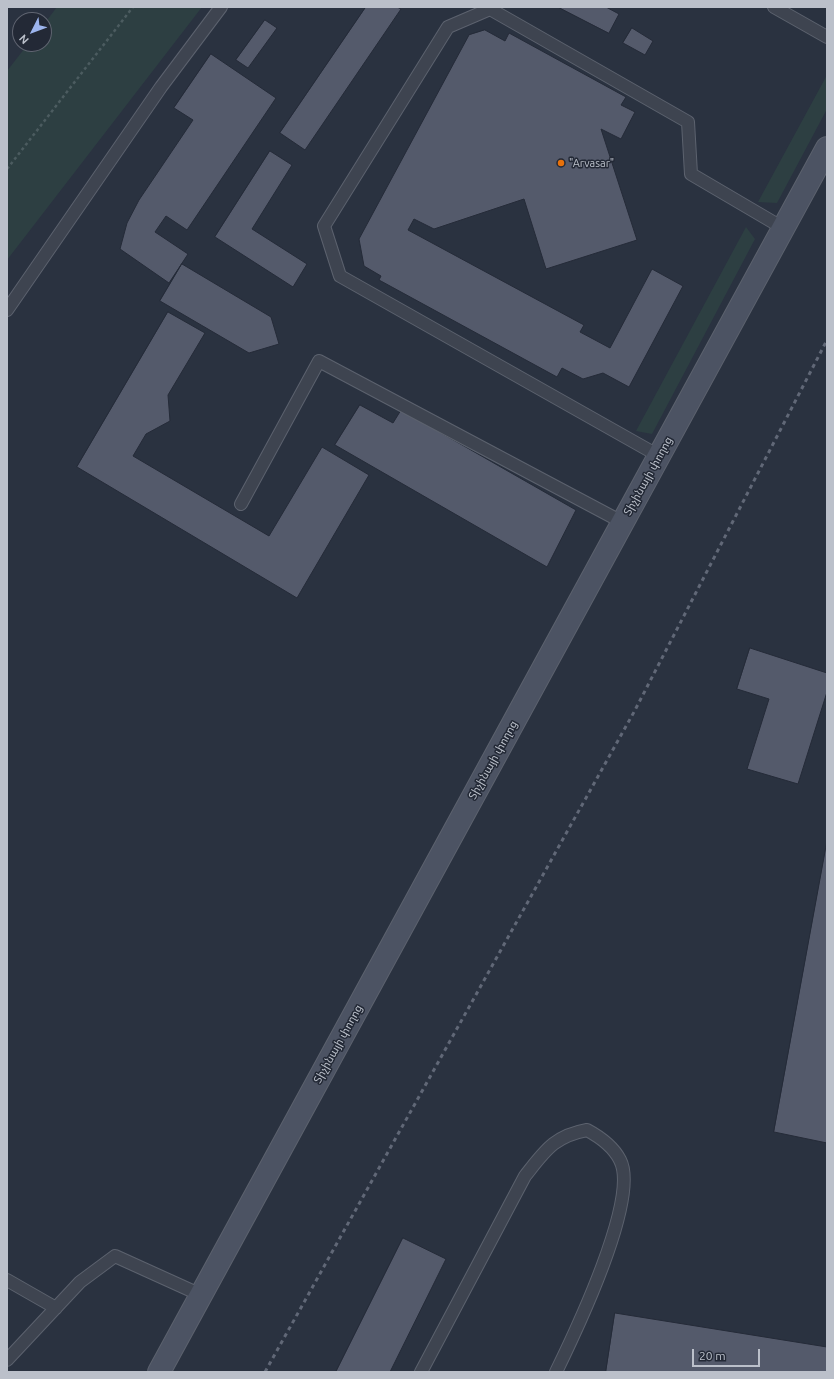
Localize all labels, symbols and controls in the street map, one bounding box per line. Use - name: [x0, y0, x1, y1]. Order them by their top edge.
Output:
- north arrow: [12, 12, 52, 52]
- text: N: [17, 32, 31, 46]
- place label: "Arvasar": [569, 156, 614, 170]
- marker: "Arvasar": [556, 158, 566, 168]
- street label: Տիչինայի փողոց: [621, 434, 675, 518]
- street label: Տիչինայի փողոց: [466, 718, 520, 802]
- street label: Տիչինայի փողոց: [311, 1002, 365, 1086]
- scale bar: [694, 1341, 762, 1367]
- text: 20 m: [699, 1349, 726, 1362]

